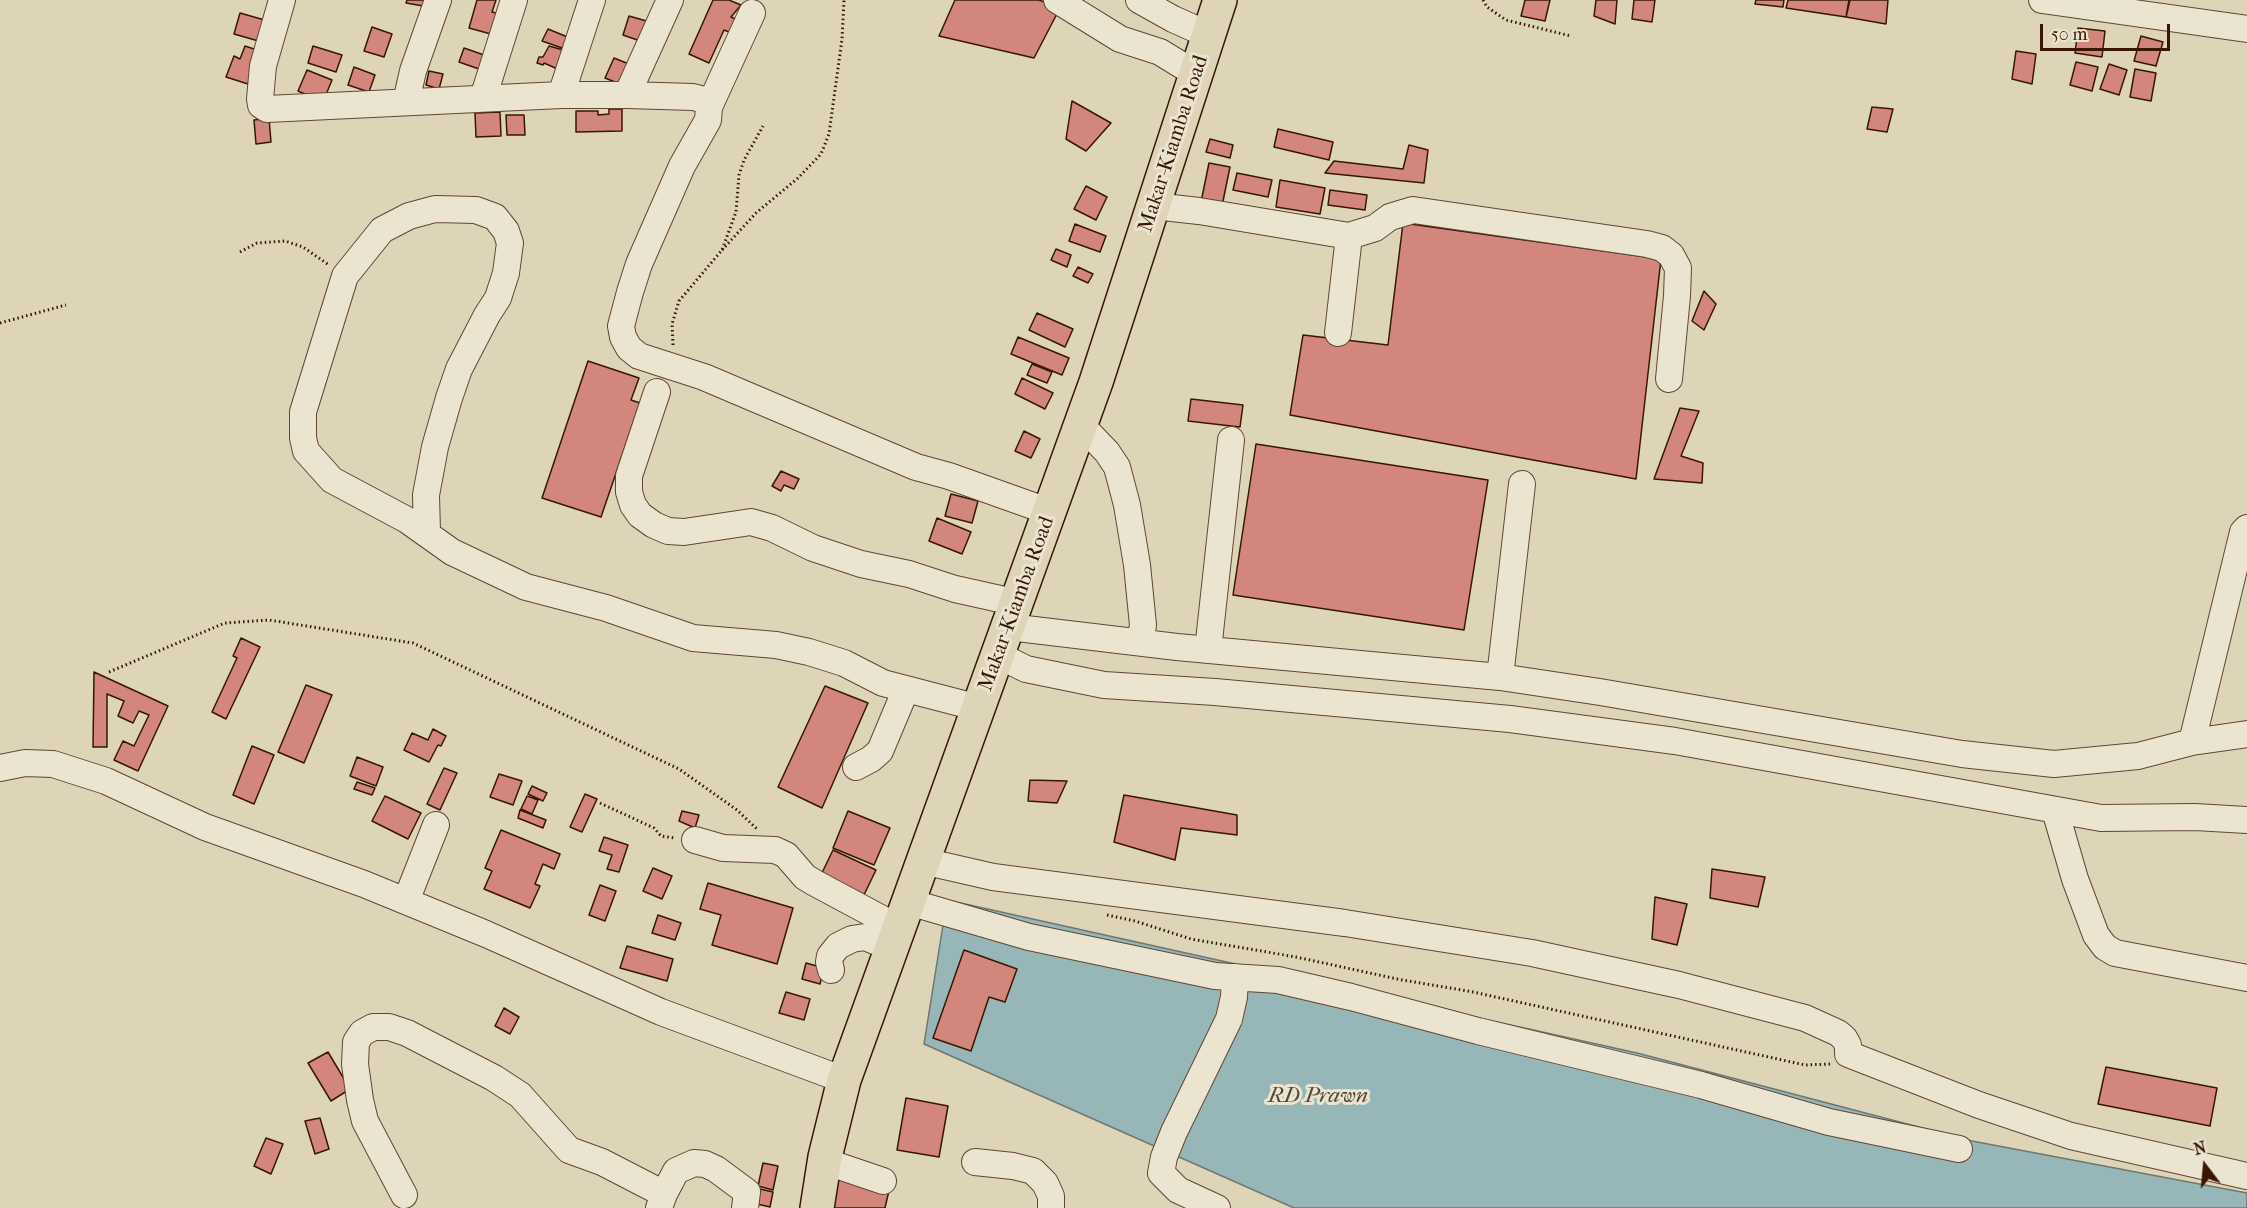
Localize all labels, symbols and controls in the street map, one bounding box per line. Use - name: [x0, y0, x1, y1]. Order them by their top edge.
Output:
- scale bar: [2043, 12, 2174, 50]
- text: 50 m: [2051, 24, 2087, 45]
- street label: Makar-Kiamba Road: [1134, 52, 1214, 236]
- street label: Makar-Kiamba Road: [974, 513, 1060, 695]
- water label: RD Prawn: [1268, 1084, 1368, 1110]
- north arrow: [2175, 1136, 2235, 1196]
- text: N: [2191, 1137, 2208, 1159]

